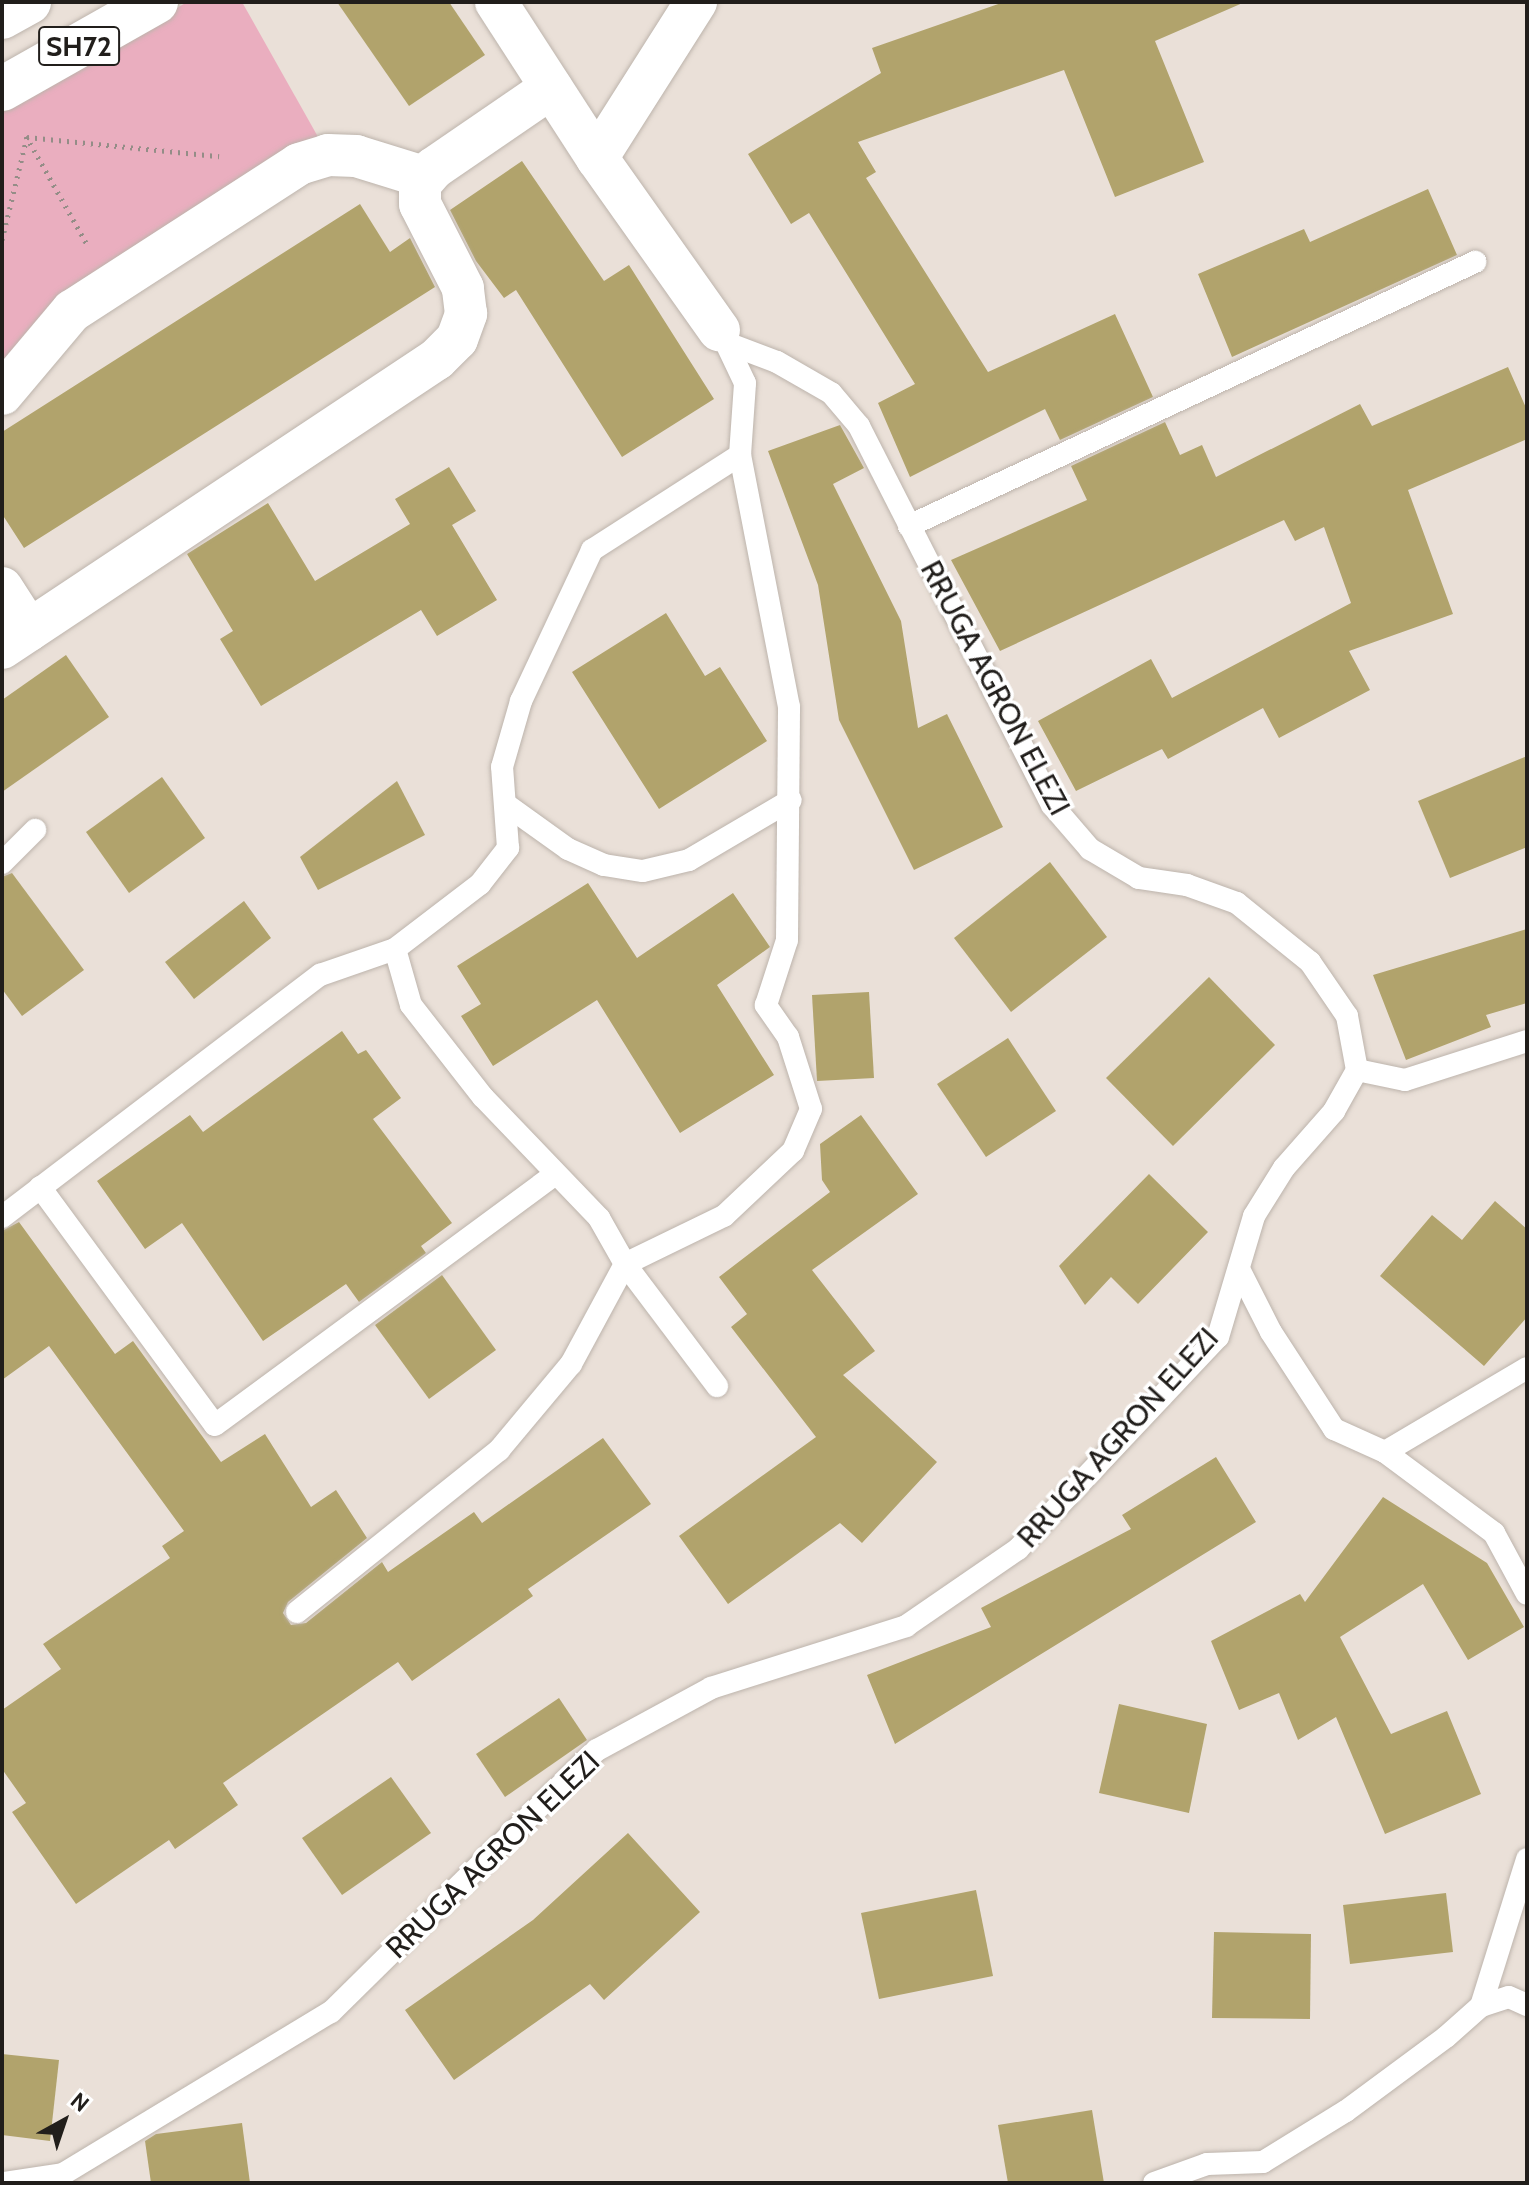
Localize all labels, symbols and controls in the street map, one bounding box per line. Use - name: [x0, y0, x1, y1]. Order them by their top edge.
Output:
- road number: SH72: [37, 22, 121, 70]
- street label: RRUGA AGRON ELEZI: [913, 555, 1077, 821]
- street label: RRUGA AGRON ELEZI: [1010, 1321, 1226, 1555]
- street label: RRUGA AGRON ELEZI: [379, 1744, 607, 1966]
- north arrow: [24, 2081, 104, 2161]
- text: N: [65, 2087, 94, 2118]

